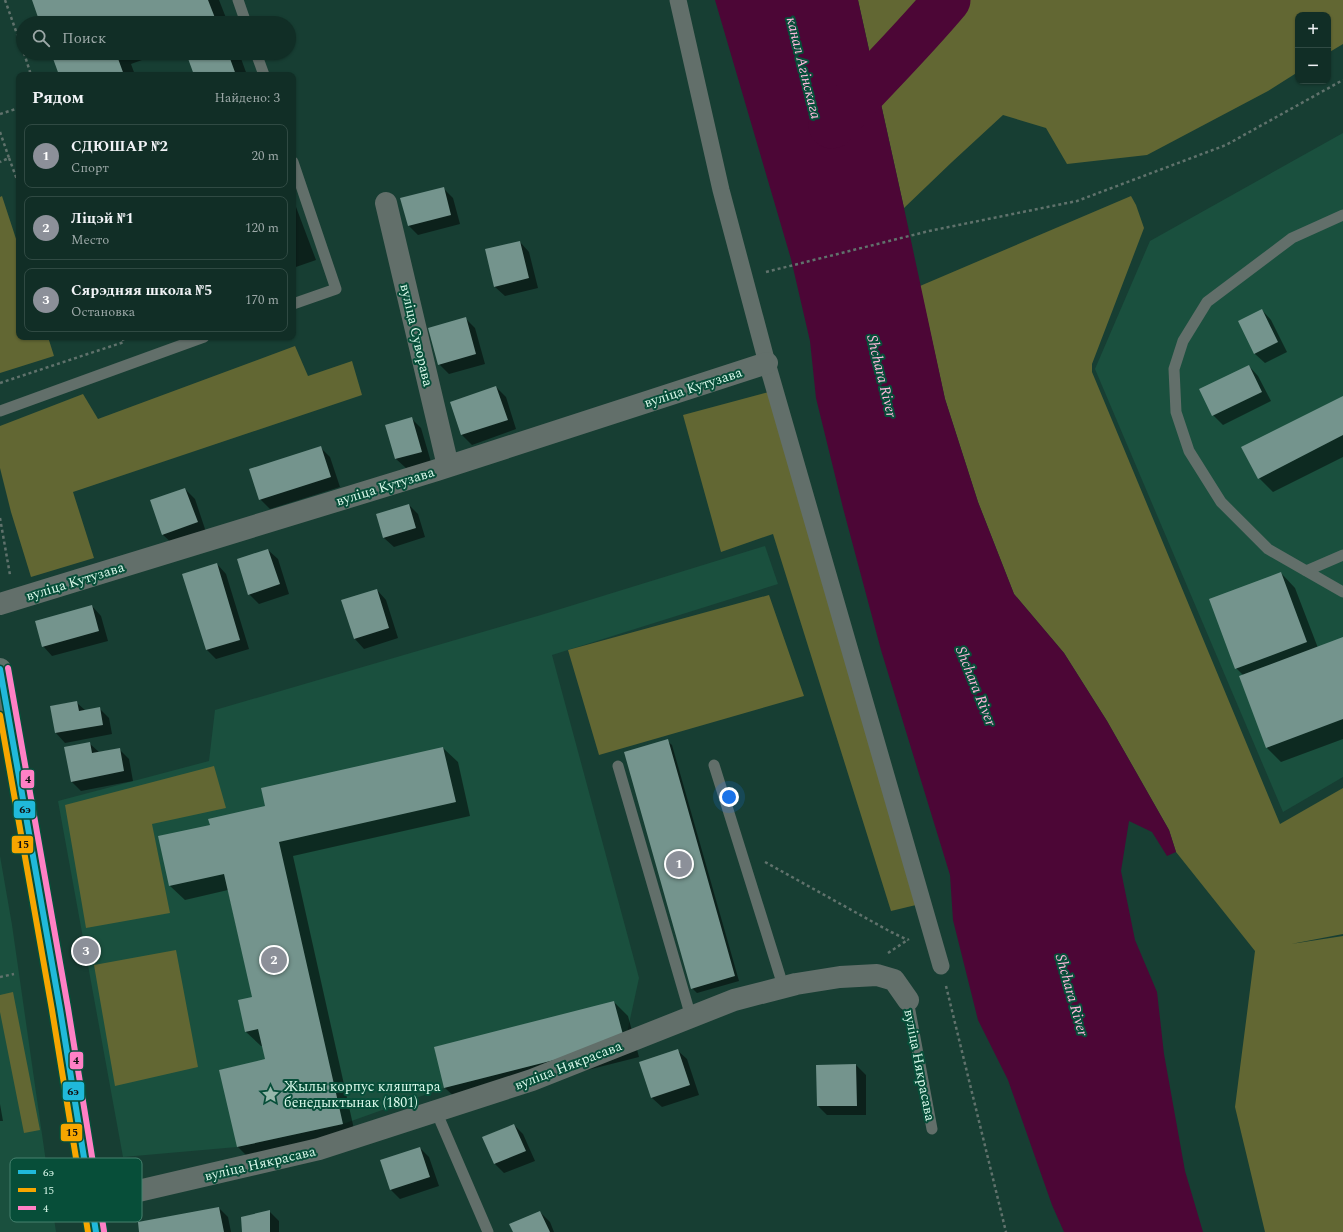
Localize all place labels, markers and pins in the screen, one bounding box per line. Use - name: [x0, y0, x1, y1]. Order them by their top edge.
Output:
- pin: 1: [666, 849, 692, 879]
- pin: 3: [73, 936, 99, 966]
- pin: 2: [261, 945, 287, 975]
- place label: Жылы корпус кляштара бенедыктынак (1801): [284, 1076, 441, 1113]
- place icon: Жылы корпус кляштара бенедыктынак (1801): [261, 1084, 281, 1104]

